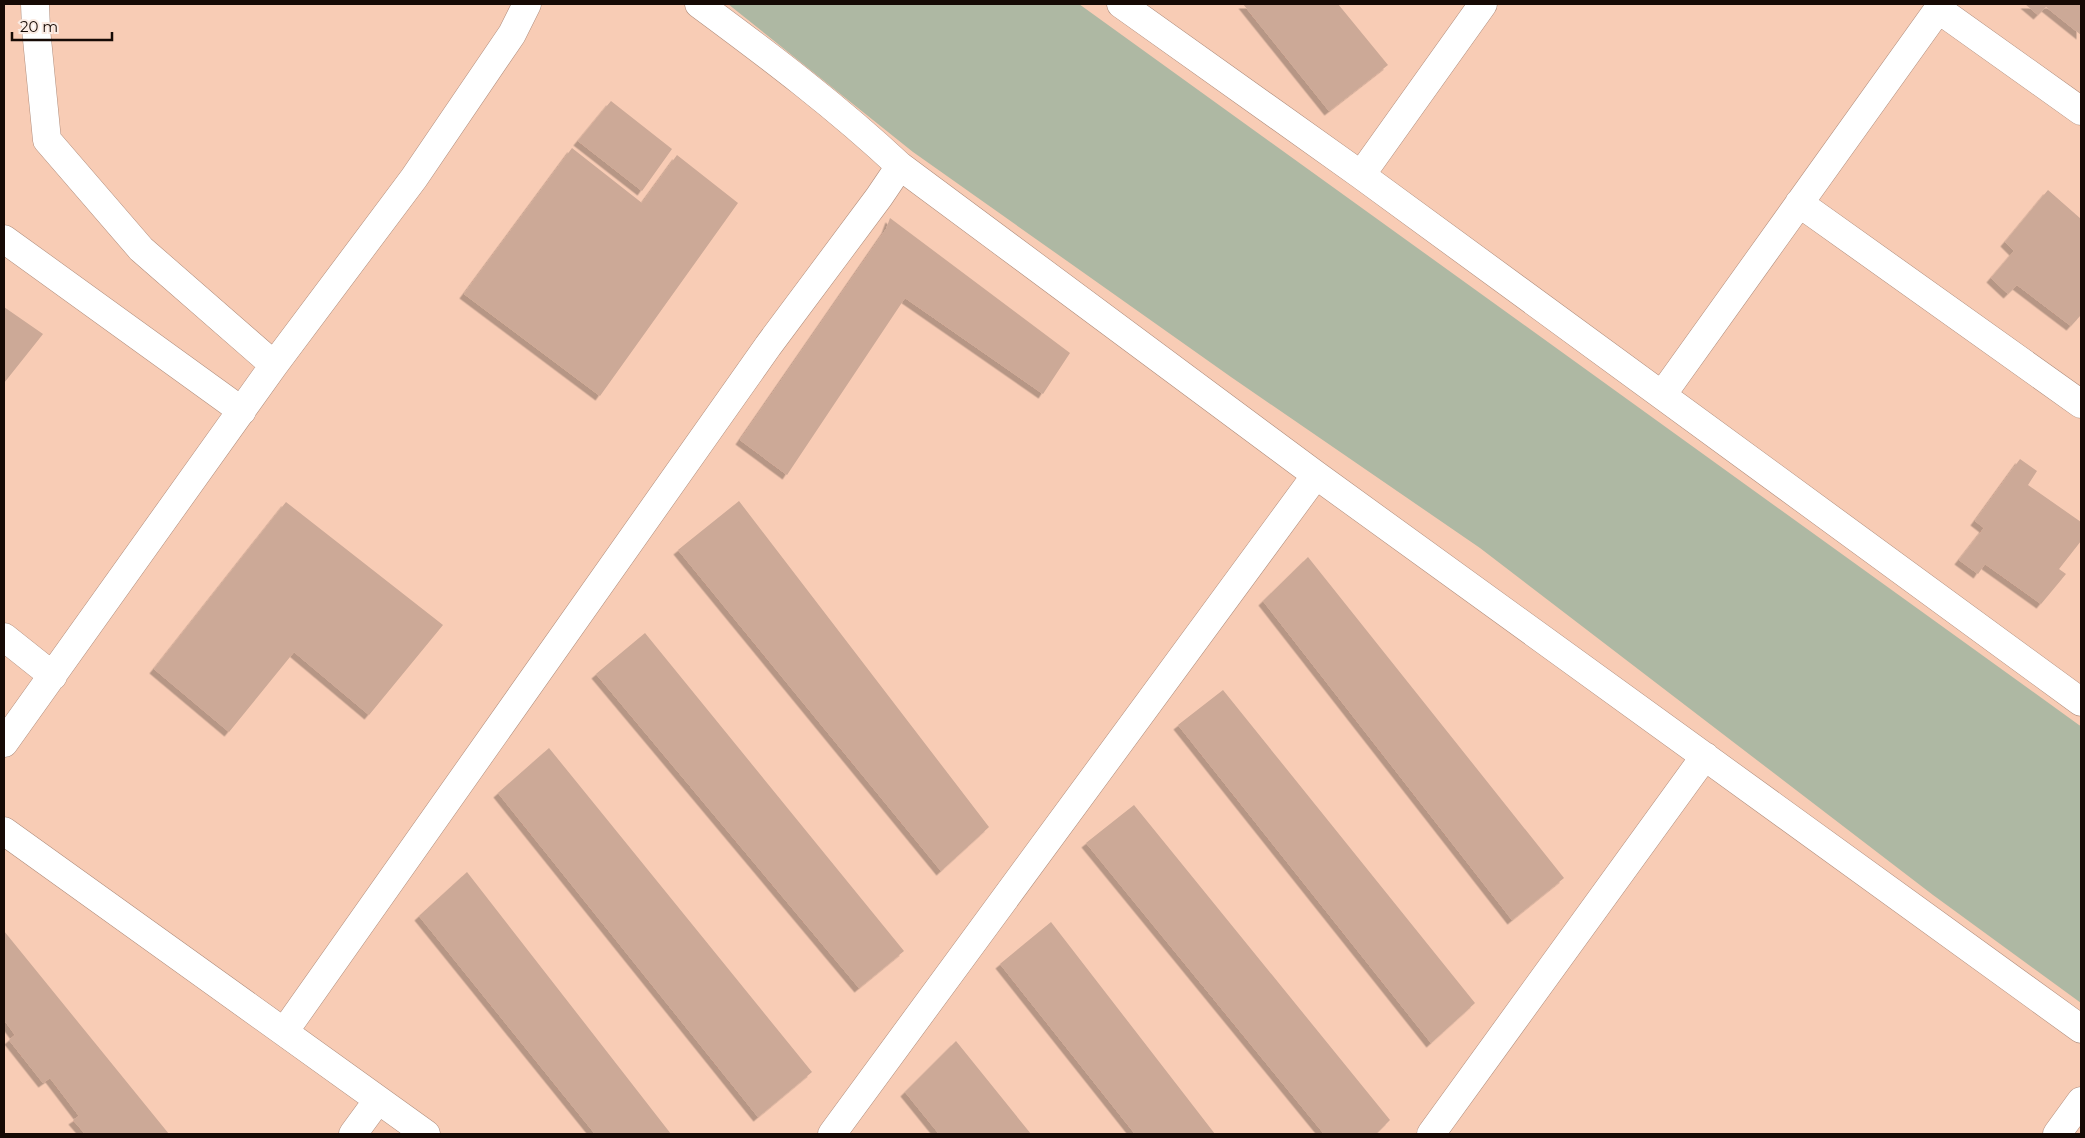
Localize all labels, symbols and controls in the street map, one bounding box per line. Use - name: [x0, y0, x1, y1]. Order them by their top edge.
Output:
- scale bar: [12, 10, 112, 42]
- text: 20 m: [20, 17, 58, 36]

